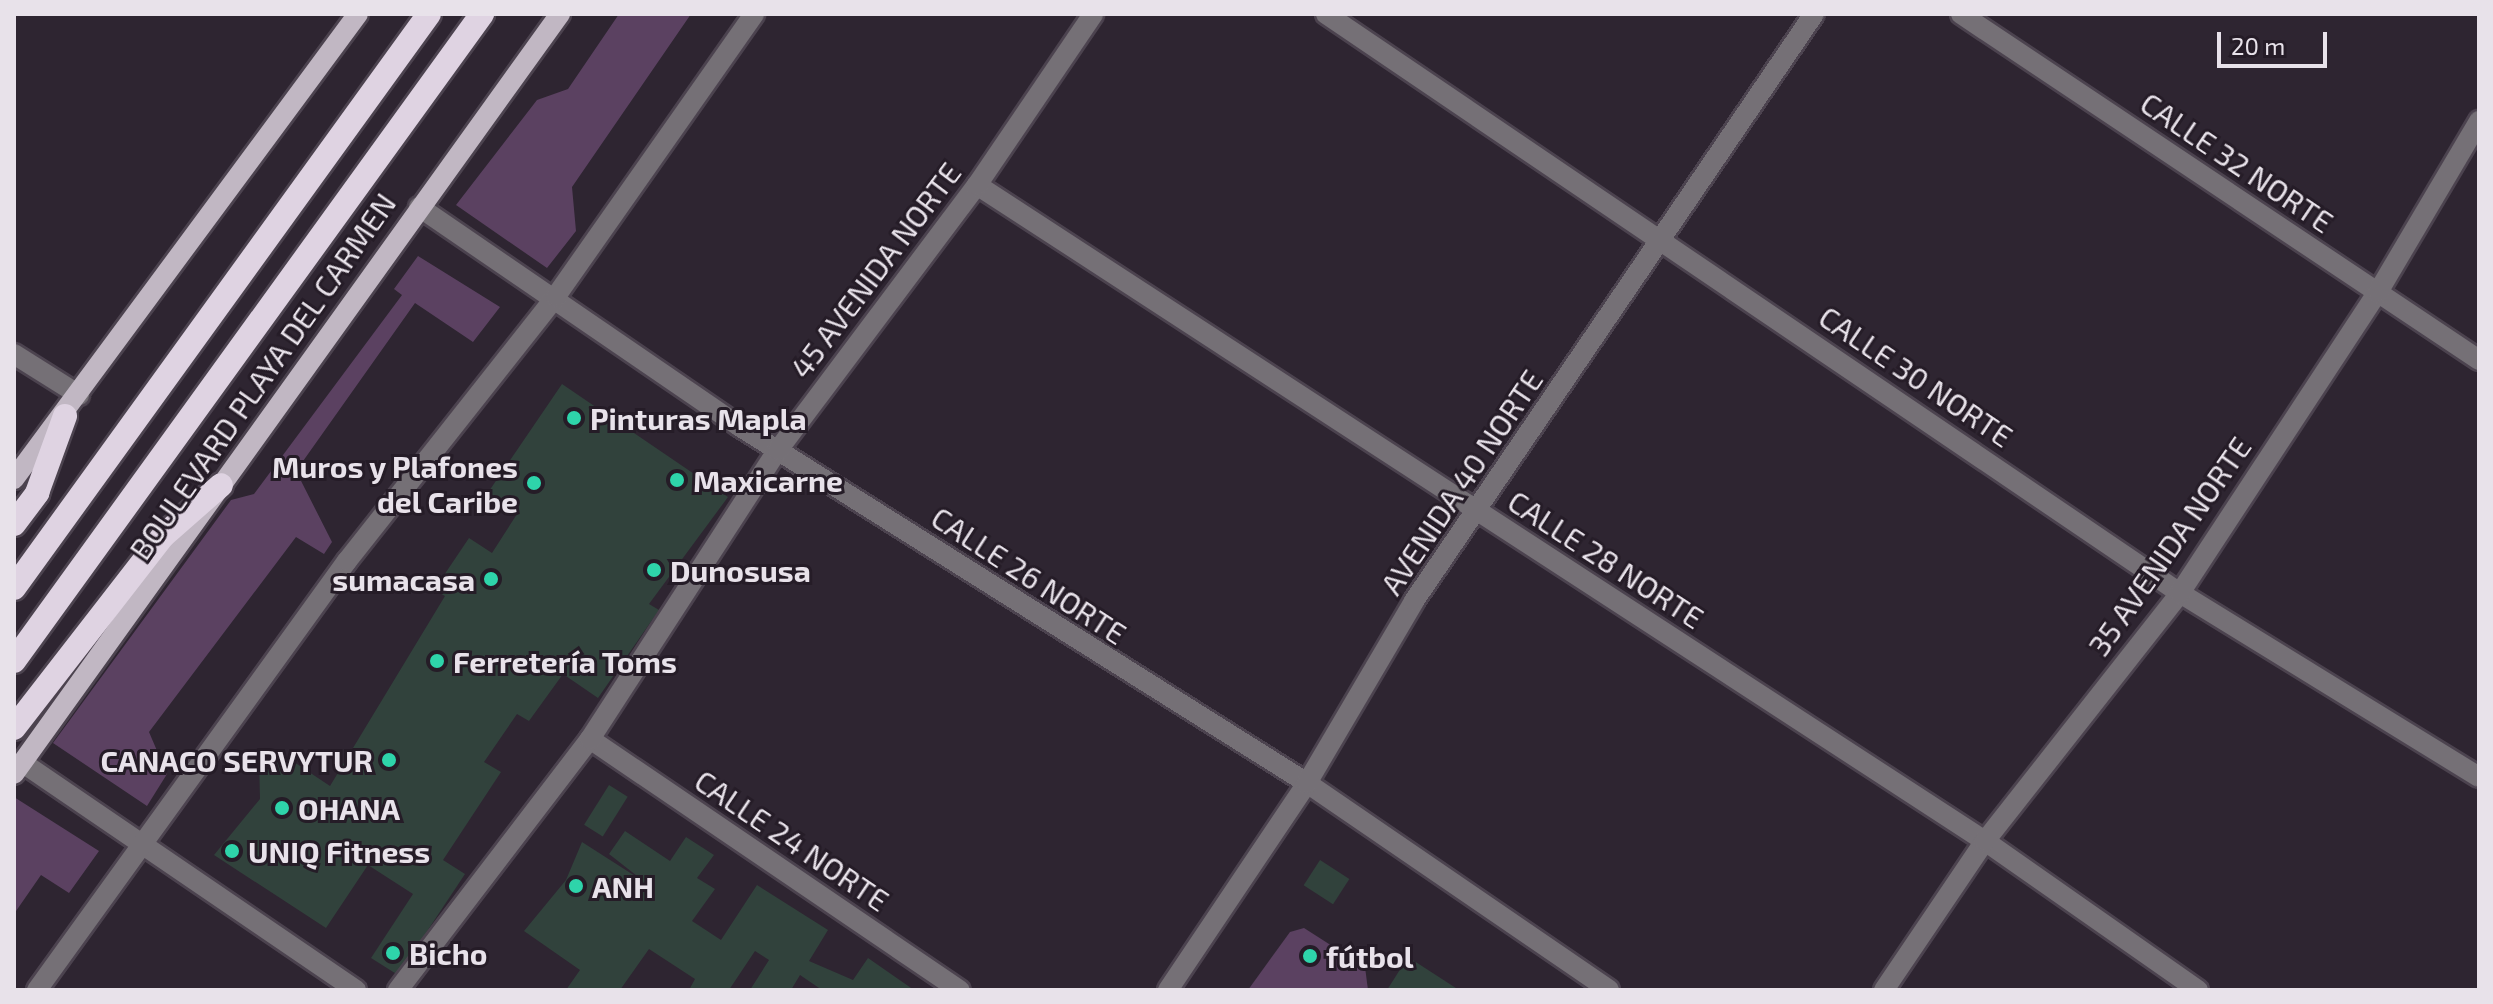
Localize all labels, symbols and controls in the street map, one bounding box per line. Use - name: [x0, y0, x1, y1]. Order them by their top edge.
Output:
- scale bar: [2221, 16, 2331, 66]
- text: 20 m: [2231, 31, 2285, 60]
- street label: CALLE 32 NORTE: [2134, 84, 2340, 240]
- street label: 45 AVENIDA NORTE: [782, 155, 968, 385]
- street label: BOULEVARD PLAYA DEL CARMEN: [121, 185, 403, 567]
- street label: CALLE 30 NORTE: [1813, 298, 2019, 454]
- street label: AVENIDA 40 NORTE: [1372, 363, 1550, 601]
- place label: Pinturas Mapla: [590, 400, 807, 436]
- marker: Pinturas Mapla: [565, 409, 583, 427]
- street label: 35 AVENIDA NORTE: [2080, 429, 2258, 663]
- place label: Muros y Plafones del Caribe: [271, 448, 518, 518]
- place label: Maxicarne: [693, 462, 843, 498]
- marker: Maxicarne: [668, 471, 686, 489]
- marker: Muros y Plafones del Caribe: [525, 474, 543, 492]
- street label: CALLE 28 NORTE: [1502, 483, 1710, 635]
- street label: CALLE 26 NORTE: [925, 499, 1133, 651]
- place label: Dunosusa: [670, 552, 811, 588]
- place label: sumacasa: [332, 561, 475, 597]
- marker: Dunosusa: [645, 561, 663, 579]
- marker: sumacasa: [482, 570, 500, 588]
- place label: Ferretería Toms: [453, 643, 677, 679]
- marker: Ferretería Toms: [428, 652, 446, 670]
- place label: CANACO SERVYTUR: [100, 742, 373, 778]
- marker: CANACO SERVYTUR: [380, 751, 398, 769]
- street label: CALLE 24 NORTE: [688, 762, 896, 918]
- place label: OHANA: [298, 790, 400, 826]
- marker: OHANA: [273, 799, 291, 817]
- place label: UNIQ Fitness: [248, 833, 430, 869]
- marker: UNIQ Fitness: [223, 842, 241, 860]
- place label: ANH: [592, 868, 654, 904]
- marker: ANH: [567, 877, 585, 895]
- place label: Bicho: [409, 935, 487, 971]
- place label: fútbol: [1326, 938, 1414, 974]
- marker: Bicho: [384, 944, 402, 962]
- marker: fútbol: [1301, 947, 1319, 965]

